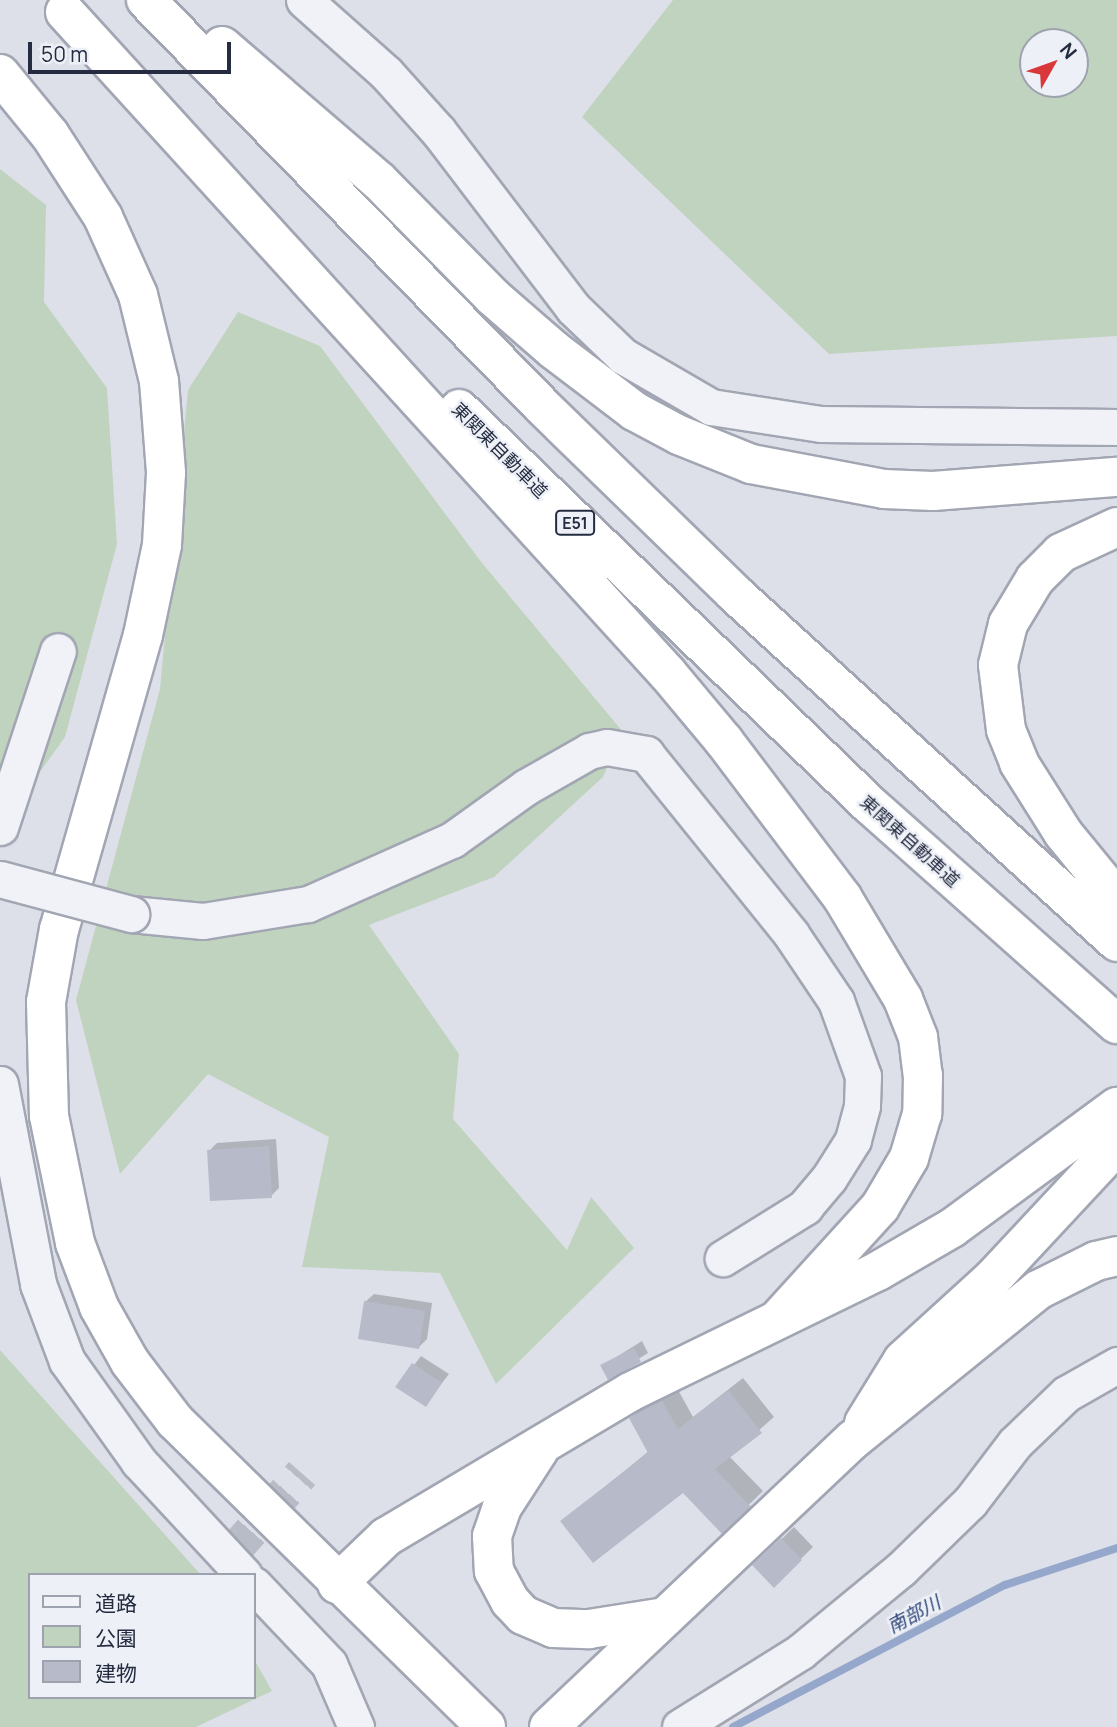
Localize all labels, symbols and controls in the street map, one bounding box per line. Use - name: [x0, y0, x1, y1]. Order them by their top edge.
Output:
- scale bar: [32, 28, 234, 72]
- north arrow: [1019, 28, 1089, 98]
- text: N: [1054, 37, 1083, 64]
- text: 50 m: [41, 40, 88, 68]
- street label: 東関東自動車道: [448, 398, 552, 502]
- road number: E51: [554, 510, 596, 536]
- street label: 東関東自動車道: [856, 791, 964, 891]
- legend: [28, 1573, 256, 1699]
- text: 道路: [95, 1589, 137, 1617]
- water label: 南部川: [883, 1592, 945, 1638]
- text: 公園: [95, 1624, 137, 1652]
- text: 建物: [95, 1659, 137, 1687]

